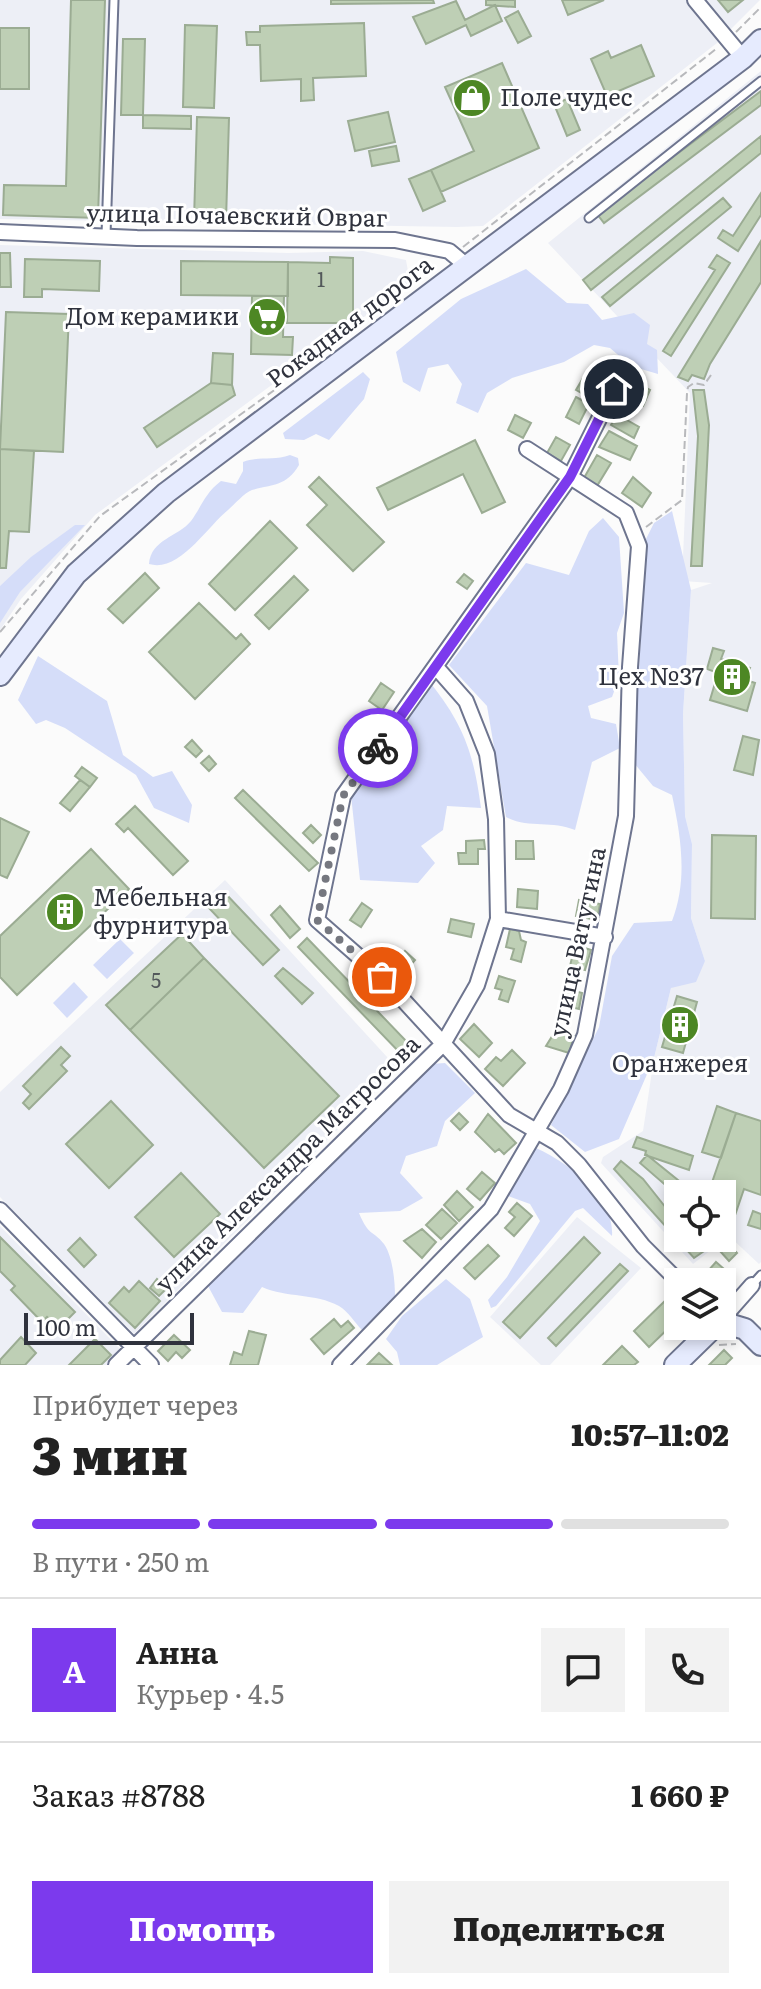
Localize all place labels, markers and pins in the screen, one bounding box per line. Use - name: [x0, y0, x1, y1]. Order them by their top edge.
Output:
- shop icon: Поле чудес: [451, 77, 493, 119]
- place label: Поле чудес: [500, 78, 633, 113]
- supermarket icon: Дом керамики: [246, 296, 288, 338]
- place label: Дом керамики: [66, 297, 239, 332]
- pin: [580, 355, 648, 423]
- building icon: Цех №37: [711, 656, 753, 698]
- place label: Цех №37: [598, 657, 704, 692]
- place label: Мебельная фурнитура: [93, 878, 228, 941]
- building icon: Мебельная фурнитура: [44, 891, 86, 933]
- pin: [348, 943, 416, 1011]
- building icon: Оранжерея: [659, 1004, 701, 1046]
- place label: Оранжерея: [612, 1044, 748, 1079]

